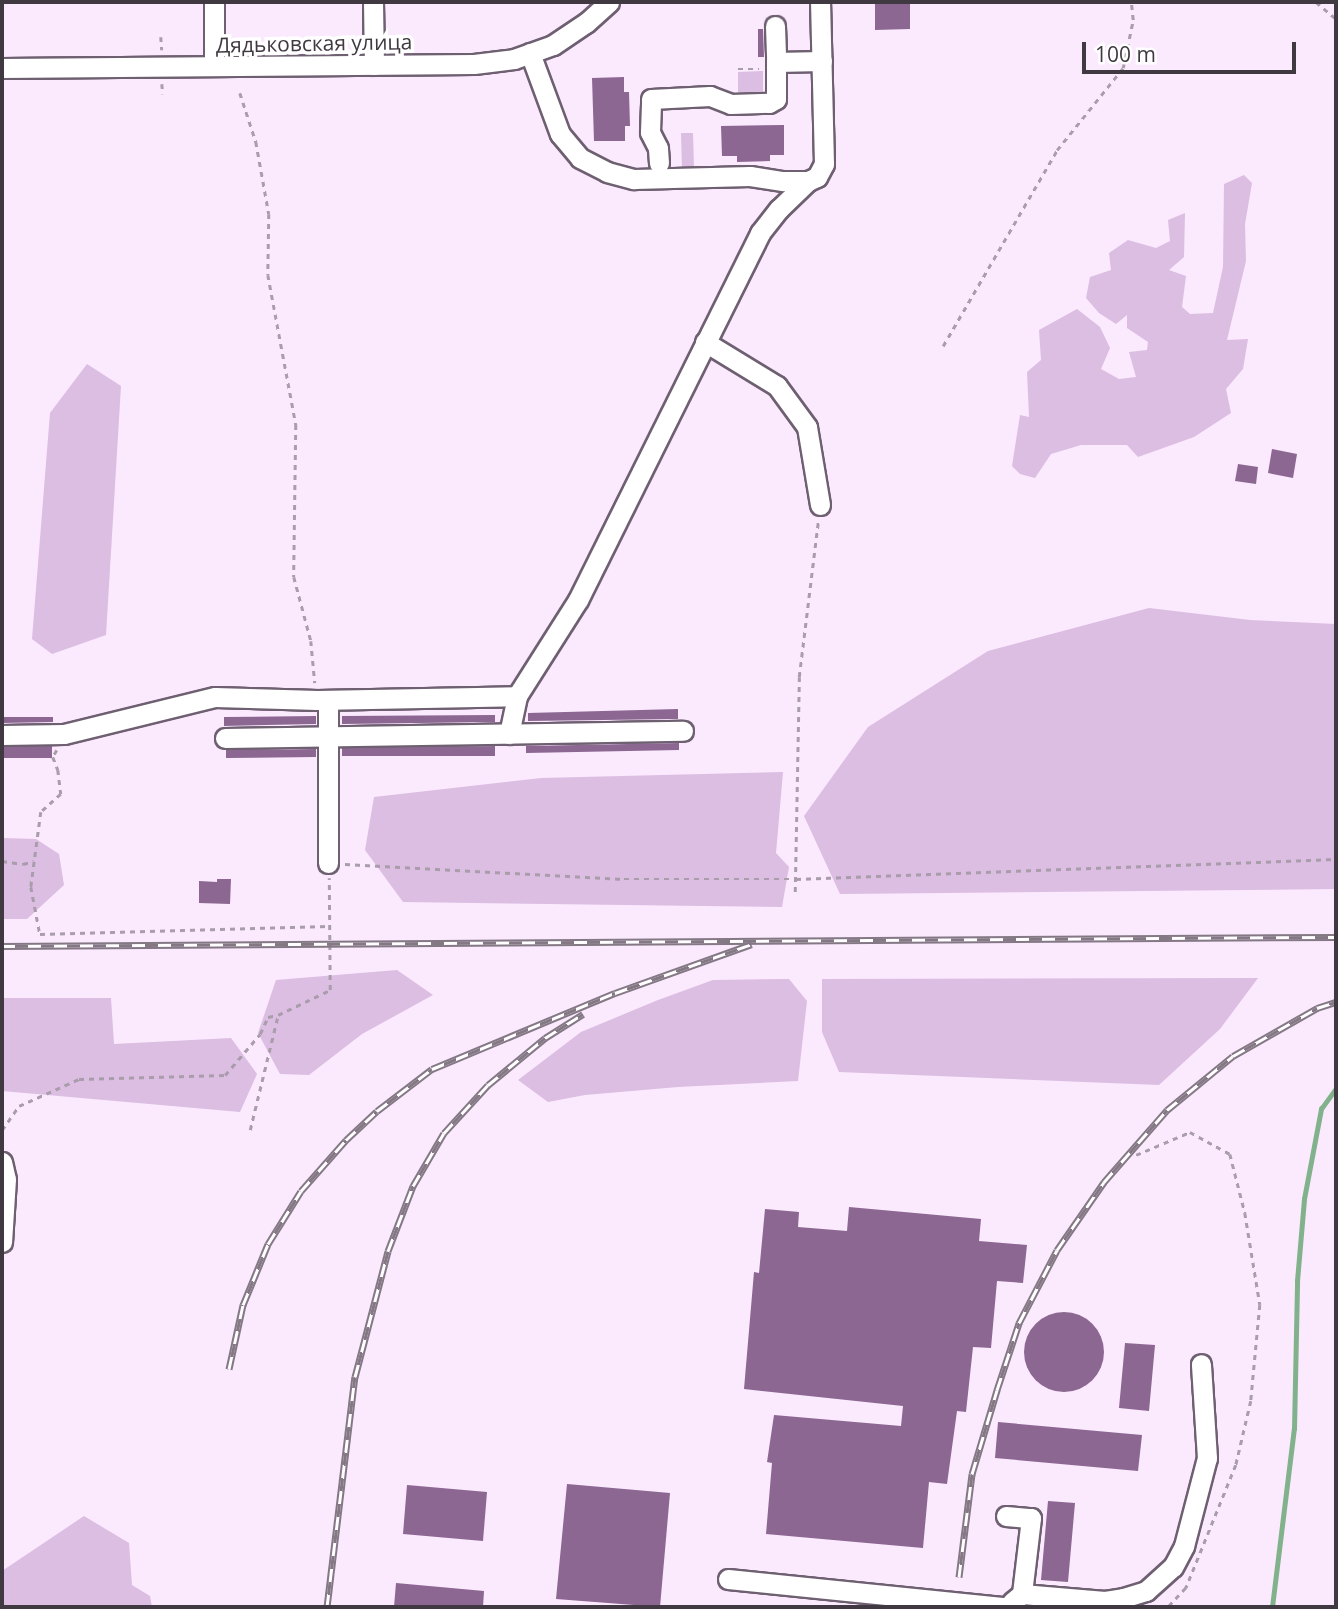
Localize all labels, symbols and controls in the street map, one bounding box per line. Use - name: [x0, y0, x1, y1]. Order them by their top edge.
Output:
- scale bar: [1086, 28, 1300, 72]
- street label: Дядьковская улица: [216, 29, 412, 57]
- text: 100 m: [1095, 40, 1156, 68]

